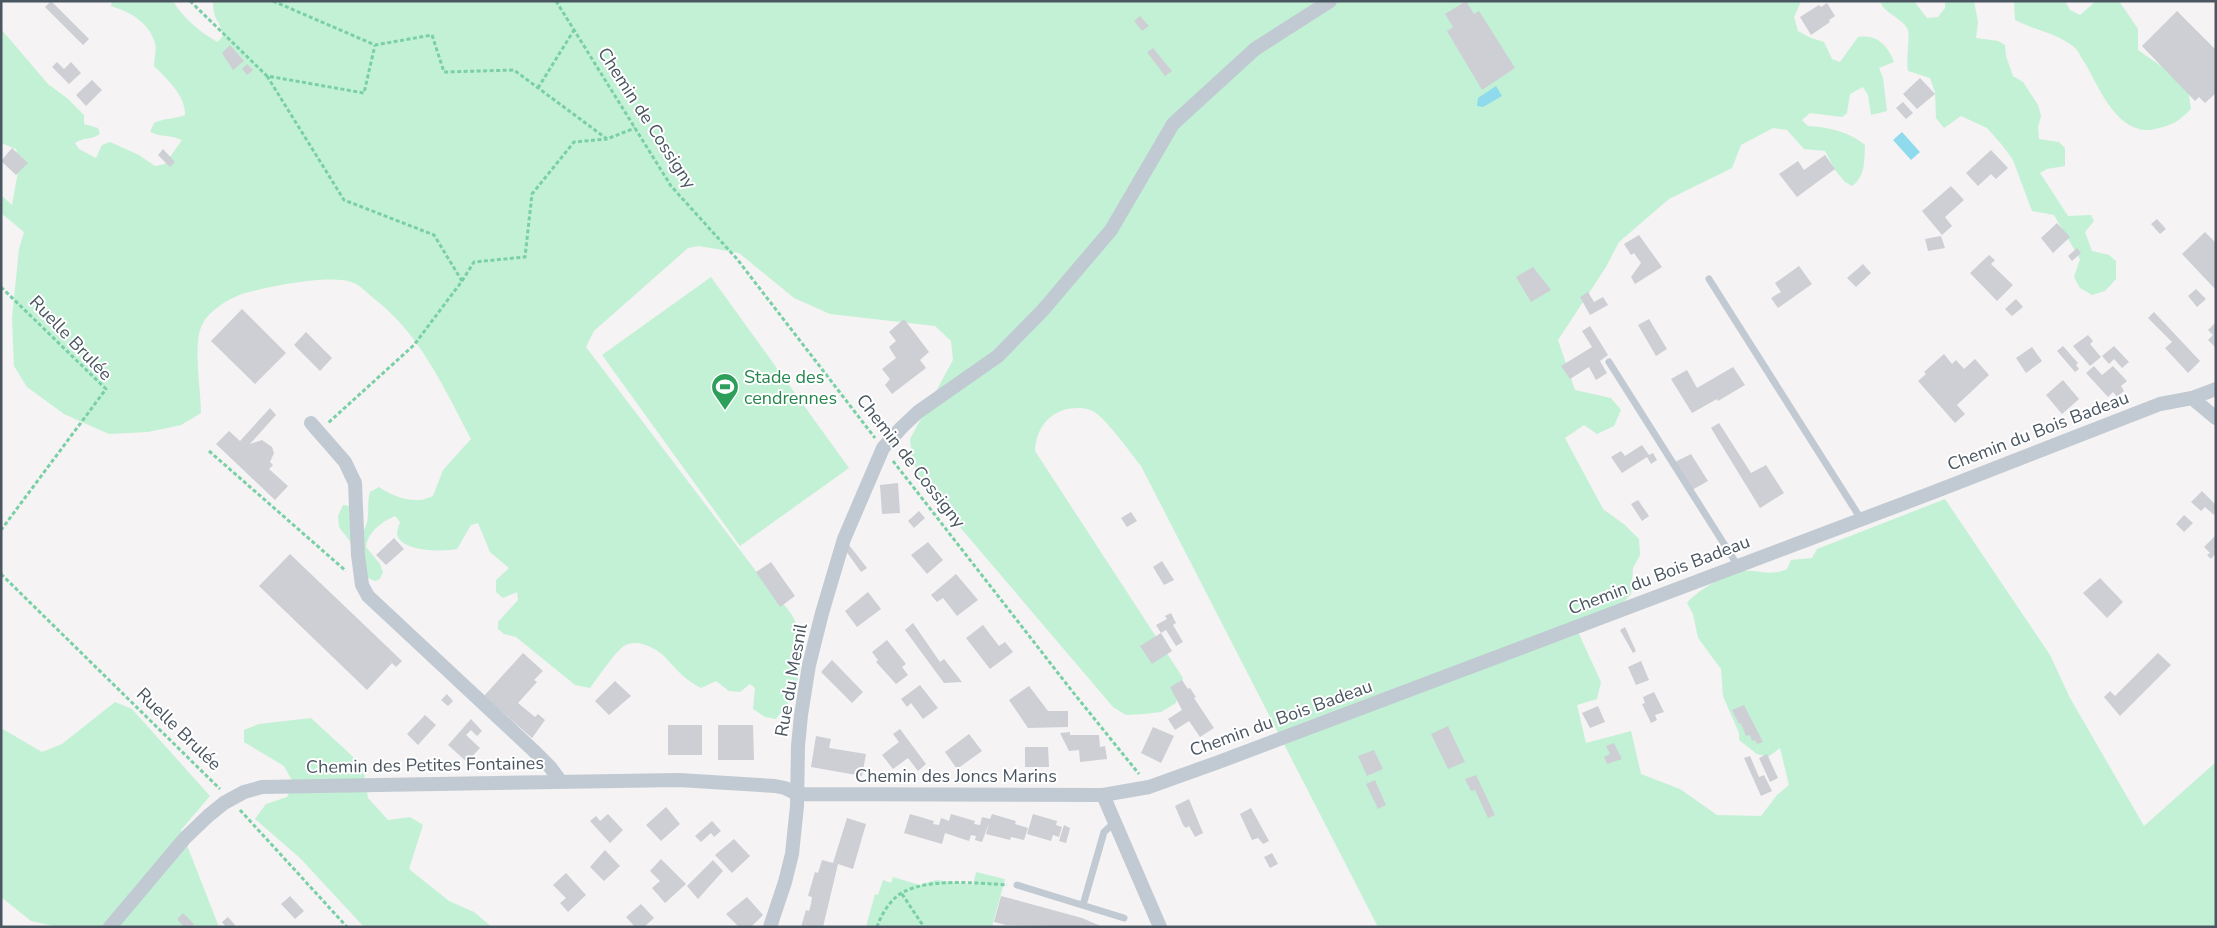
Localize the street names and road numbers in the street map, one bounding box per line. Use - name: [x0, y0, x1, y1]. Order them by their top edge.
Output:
- street label: Chemin de Cossigny: [592, 43, 702, 194]
- street label: Ruelle Brulée: [24, 290, 118, 386]
- street label: Chemin du Bois Badeau: [1944, 385, 2132, 477]
- street label: Chemin de Cossigny: [851, 389, 971, 534]
- street label: Chemin du Bois Badeau: [1565, 529, 1753, 621]
- street label: Rue du Mesnil: [769, 621, 813, 739]
- street label: Chemin du Bois Badeau: [1186, 674, 1376, 762]
- street label: Ruelle Brulée: [131, 682, 227, 776]
- street label: Chemin des Petites Fontaines: [306, 751, 544, 779]
- street label: Chemin des Joncs Marins: [855, 764, 1057, 788]

